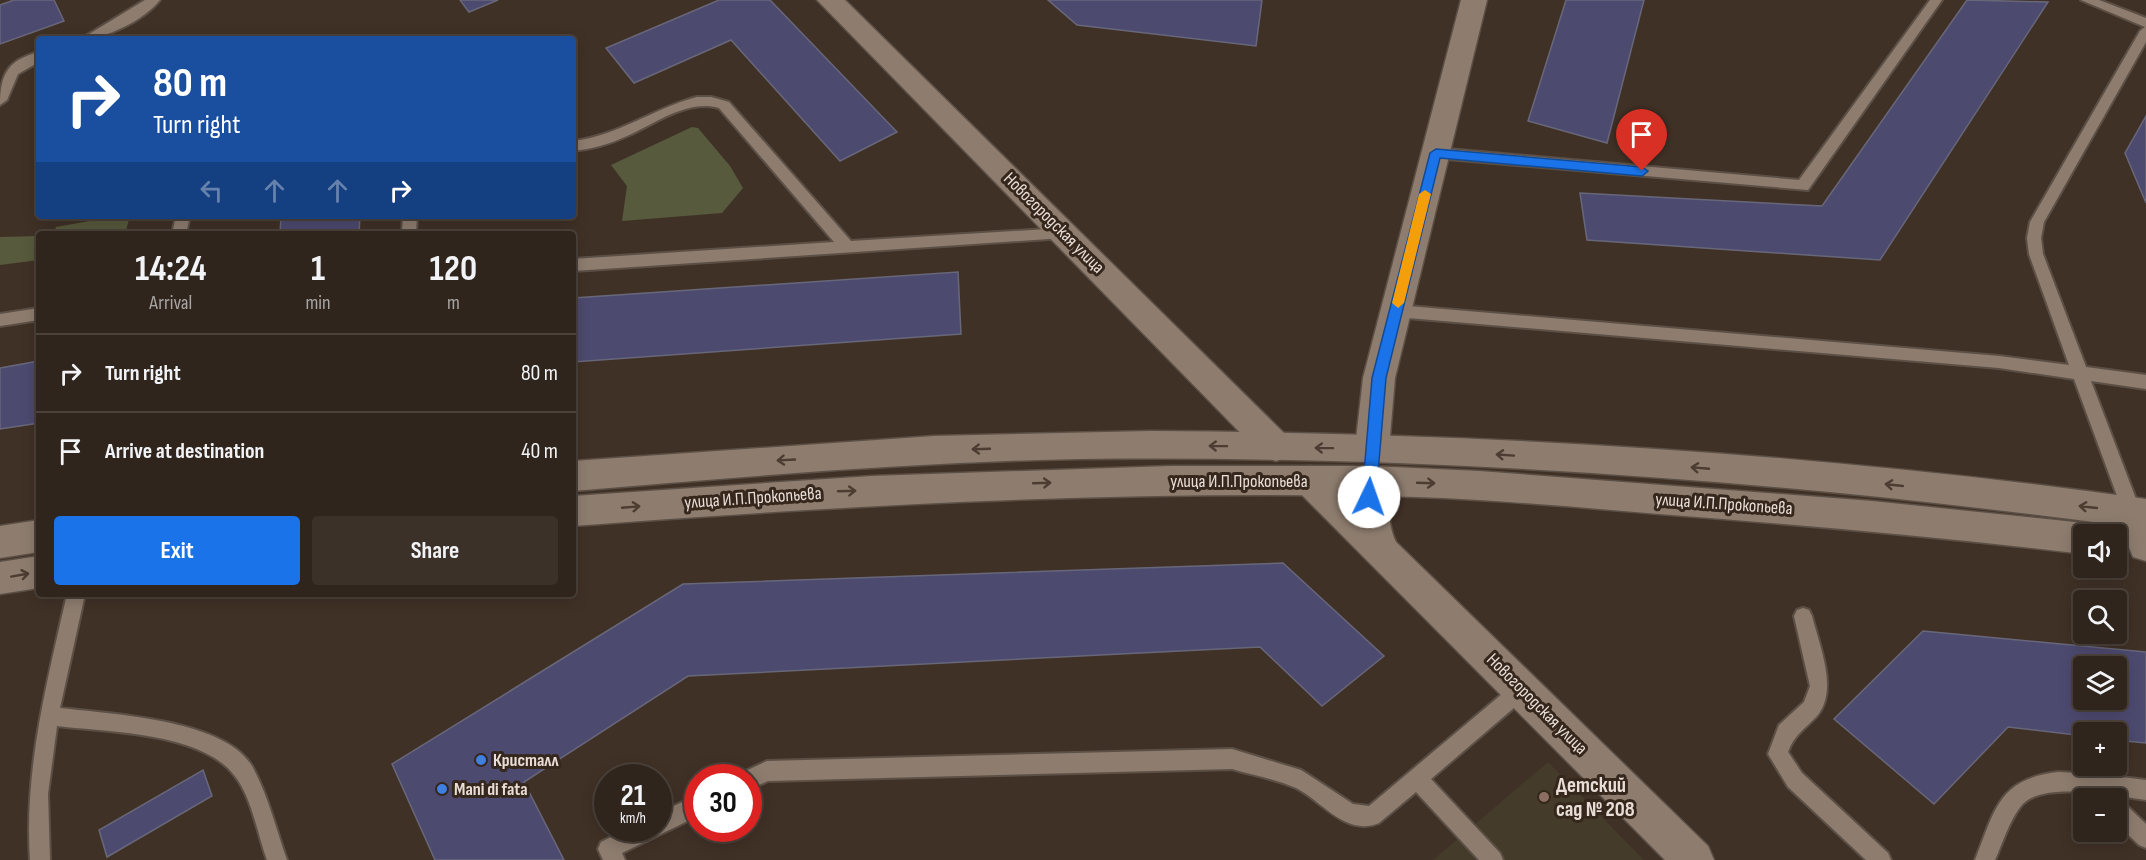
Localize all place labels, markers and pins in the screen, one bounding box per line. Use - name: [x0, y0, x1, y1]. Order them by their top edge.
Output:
- pin: [1616, 109, 1667, 171]
- place label: Кристалл: [493, 750, 559, 771]
- marker: Кристалл: [474, 753, 488, 767]
- place label: Детский сад № 208: [1556, 773, 1635, 822]
- place label: Mani di fata: [454, 779, 528, 800]
- marker: Mani di fata: [435, 782, 449, 796]
- marker: Детский сад № 208: [1537, 790, 1551, 804]

